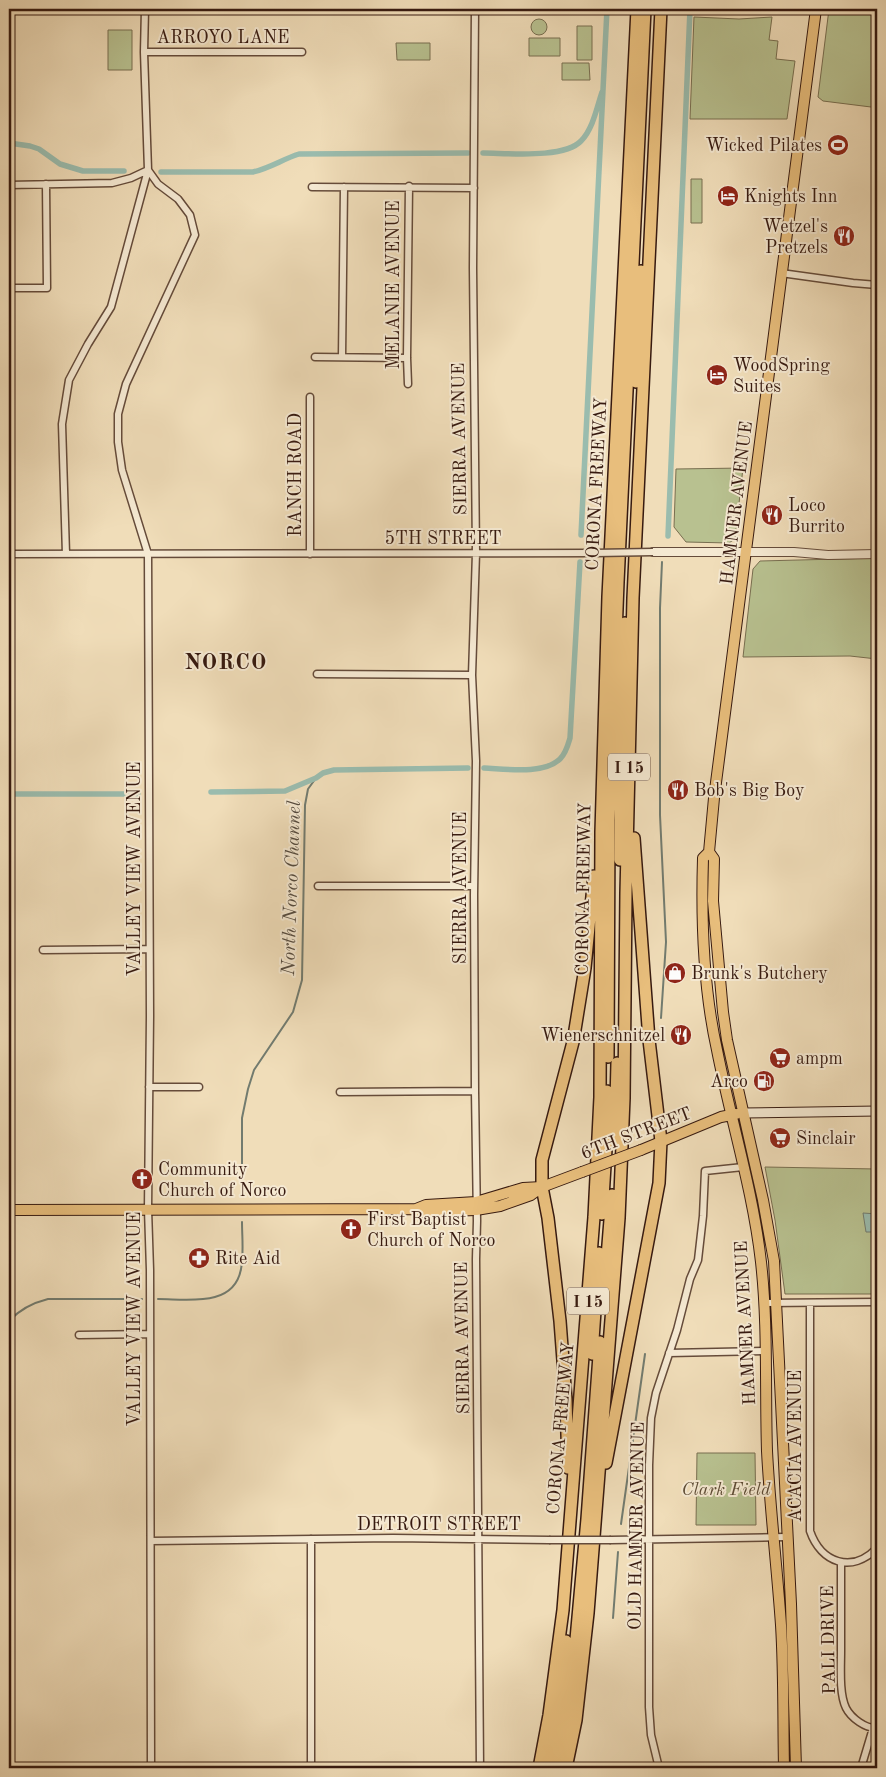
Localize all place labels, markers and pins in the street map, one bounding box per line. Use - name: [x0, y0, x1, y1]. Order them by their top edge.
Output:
- sports icon: Wicked Pilates: [826, 133, 850, 157]
- place label: Wicked Pilates: [706, 137, 822, 155]
- hotel icon: Knights Inn: [716, 184, 740, 208]
- place label: Knights Inn: [744, 188, 838, 206]
- place label: Wetzel's Pretzels: [763, 218, 828, 257]
- restaurant icon: Wetzel's Pretzels: [832, 224, 856, 248]
- place label: WoodSpring Suites: [733, 357, 830, 396]
- hotel icon: WoodSpring Suites: [705, 363, 729, 387]
- place label: Loco Burrito: [788, 497, 845, 536]
- restaurant icon: Loco Burrito: [760, 503, 784, 527]
- restaurant icon: Bob's Big Boy: [666, 778, 690, 802]
- place label: Bob's Big Boy: [694, 782, 805, 800]
- shop icon: Brunk's Butchery: [663, 961, 687, 985]
- place label: Brunk's Butchery: [691, 965, 828, 983]
- restaurant icon: Wienerschnitzel: [669, 1023, 693, 1047]
- place label: Wienerschnitzel: [541, 1027, 665, 1045]
- supermarket icon: ampm: [768, 1046, 792, 1070]
- place label: ampm: [796, 1050, 843, 1068]
- fuel station icon: Arco: [752, 1069, 776, 1093]
- place label: Arco: [710, 1073, 748, 1091]
- supermarket icon: Sinclair: [768, 1126, 792, 1150]
- place label: Sinclair: [796, 1130, 856, 1148]
- place label: Community Church of Norco: [158, 1161, 286, 1200]
- church icon: Community Church of Norco: [130, 1167, 154, 1191]
- place label: First Baptist Church of Norco: [367, 1211, 495, 1250]
- church icon: First Baptist Church of Norco: [339, 1217, 363, 1241]
- pharmacy icon: Rite Aid: [187, 1246, 211, 1270]
- place label: Rite Aid: [215, 1250, 280, 1268]

